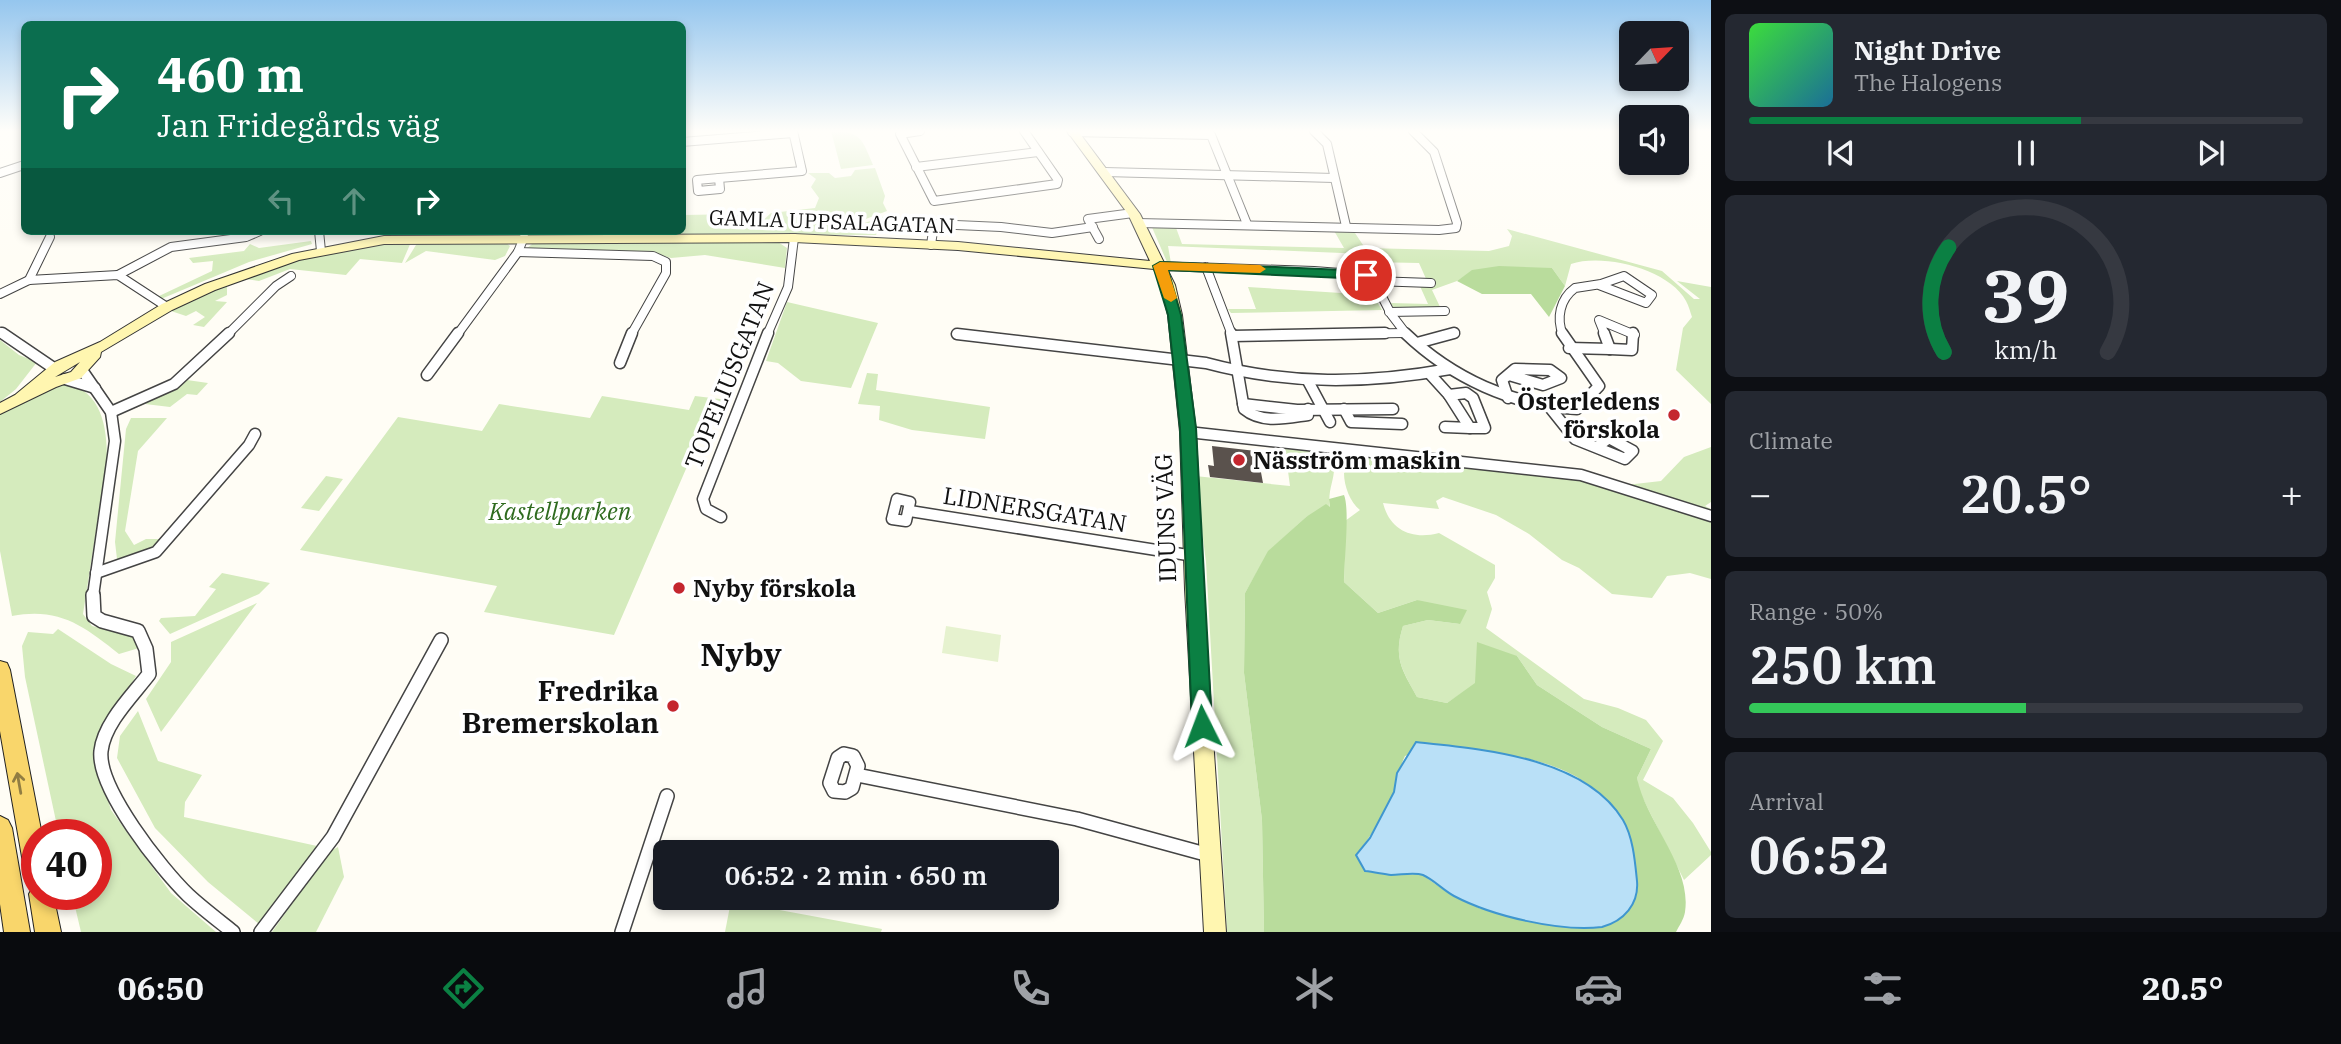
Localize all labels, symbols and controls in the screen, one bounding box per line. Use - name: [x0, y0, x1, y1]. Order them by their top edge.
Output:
- north arrow: [1619, 21, 1689, 91]
- map controls: [1619, 21, 1689, 175]
- text: Night Drive: [1854, 33, 2001, 67]
- text: 460 m: [157, 42, 304, 105]
- icon: right: [42, 49, 133, 140]
- text: The Halogens: [1854, 67, 2002, 97]
- text: Jan Fridegårds väg: [157, 104, 440, 146]
- button: sound: [1619, 105, 1689, 175]
- icon: previous: [1822, 134, 1860, 172]
- icon: pause: [2007, 134, 2045, 172]
- icon: next: [2192, 134, 2230, 172]
- icon: left: [262, 182, 300, 220]
- icon: ahead: [335, 182, 373, 220]
- icon: right: [408, 182, 446, 220]
- street label: GAMLA UPPSALAGATAN: [709, 203, 955, 239]
- pin: [1336, 245, 1396, 305]
- text: 39: [1982, 247, 2070, 342]
- icon: arrive: [1347, 256, 1385, 294]
- street label: TOPELIUSGATAN: [677, 277, 781, 473]
- text: km/h: [1994, 332, 2058, 365]
- place label: Österledens förskola: [1517, 385, 1660, 445]
- marker: Österledens förskola: [1666, 407, 1682, 423]
- text: Climate: [1749, 425, 1833, 455]
- place label: Näsström maskin: [1253, 444, 1461, 476]
- marker: Näsström maskin: [1231, 452, 1247, 468]
- street label: IDUNS VÄG: [1147, 453, 1183, 583]
- text: 20.5°: [1960, 460, 2092, 527]
- text: −: [1749, 469, 1772, 518]
- text: +: [2280, 469, 2303, 518]
- street label: LIDNERSGATAN: [941, 479, 1129, 539]
- park label: Kastellparken: [488, 495, 632, 527]
- place label: Nyby förskola: [693, 572, 857, 604]
- marker: Nyby förskola: [671, 580, 687, 596]
- text: Range · 50%: [1749, 596, 1883, 626]
- text: 250 km: [1749, 631, 1937, 698]
- district label: Nyby: [700, 633, 782, 675]
- place label: Fredrika Bremerskolan: [462, 672, 659, 741]
- position arrow: [1165, 689, 1239, 763]
- marker: Fredrika Bremerskolan: [665, 698, 681, 714]
- one-way arrow: [12, 772, 25, 795]
- text: Arrival: [1749, 786, 1824, 816]
- speed limit sign: 40: [21, 819, 112, 910]
- text: 06:52: [1749, 821, 1889, 888]
- text: 06:52 · 2 min · 650 m: [725, 858, 987, 892]
- icon: directions: [439, 964, 488, 1013]
- icon: music: [723, 964, 772, 1013]
- icon: phone: [1006, 964, 1055, 1013]
- icon: climate: [1290, 964, 1339, 1013]
- icon: car: [1574, 964, 1623, 1013]
- icon: filters: [1858, 964, 1907, 1013]
- text: 06:50: [117, 967, 204, 1009]
- text: 20.5°: [2142, 967, 2224, 1009]

